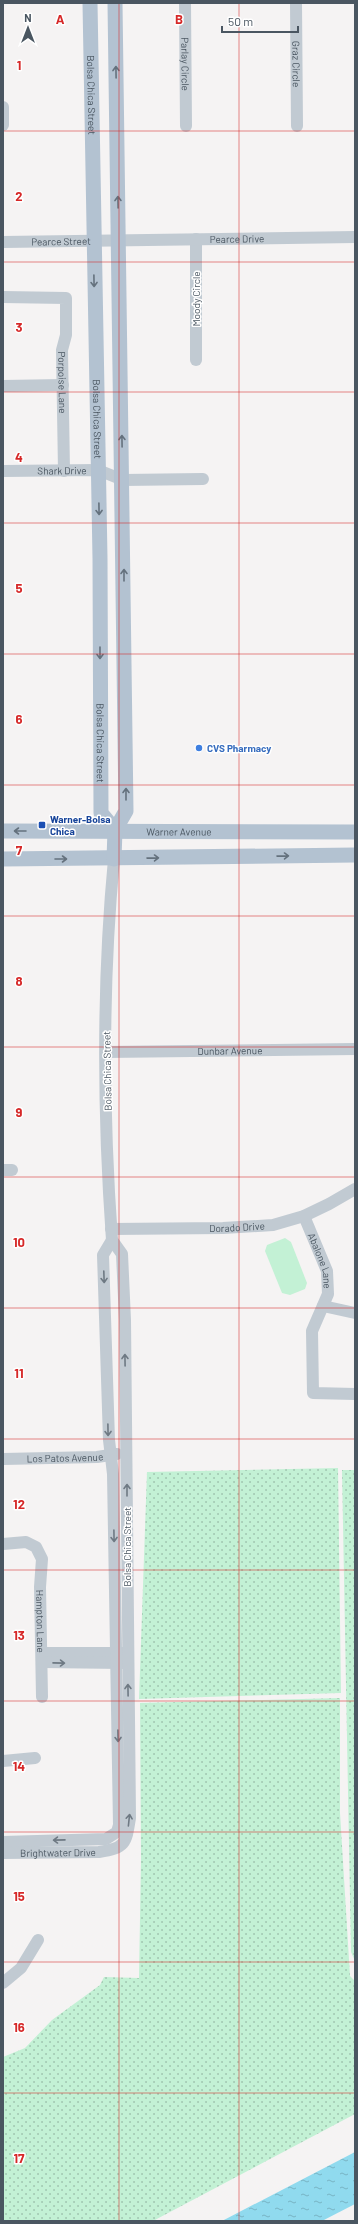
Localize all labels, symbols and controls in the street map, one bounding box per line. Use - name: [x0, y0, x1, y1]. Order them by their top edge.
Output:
- north arrow: [8, 8, 48, 48]
- scale bar: [222, 8, 298, 34]
- text: N: [24, 11, 32, 24]
- text: A: [56, 11, 65, 27]
- text: B: [175, 11, 183, 27]
- text: 50 m: [228, 14, 253, 28]
- street label: Parlay Circle: [179, 37, 192, 91]
- street label: Graz Circle: [290, 41, 303, 87]
- street label: Bolsa Chica Street: [85, 55, 98, 135]
- text: 1: [17, 57, 21, 73]
- one-way arrow: [112, 66, 120, 79]
- text: 2: [15, 188, 23, 204]
- one-way arrow: [114, 196, 122, 209]
- street label: Pearce Drive: [210, 232, 264, 245]
- street label: Pearce Street: [31, 235, 91, 248]
- street label: Moody Circle: [190, 271, 202, 327]
- one-way arrow: [90, 274, 98, 287]
- text: 3: [15, 319, 23, 335]
- street label: Porpoise Lane: [56, 351, 69, 414]
- street label: Bolsa Chica Street: [91, 379, 104, 459]
- one-way arrow: [118, 435, 126, 448]
- text: 4: [15, 449, 23, 465]
- street label: Shark Drive: [37, 464, 87, 477]
- one-way arrow: [95, 502, 103, 515]
- one-way arrow: [120, 569, 128, 582]
- text: 5: [15, 580, 23, 596]
- one-way arrow: [96, 646, 104, 659]
- street label: Bolsa Chica Street: [95, 703, 107, 783]
- text: 6: [16, 711, 23, 727]
- place label: CVS Pharmacy: [207, 742, 271, 754]
- marker: CVS Pharmacy: [194, 743, 204, 753]
- one-way arrow: [122, 788, 130, 801]
- place label: Warner-Bolsa Chica: [50, 813, 110, 837]
- marker: Warner-Bolsa Chica: [37, 820, 47, 830]
- street label: Warner Avenue: [146, 825, 212, 838]
- one-way arrow: [14, 827, 27, 835]
- text: 7: [16, 842, 23, 858]
- one-way arrow: [276, 852, 289, 860]
- one-way arrow: [146, 854, 159, 862]
- one-way arrow: [54, 855, 67, 863]
- text: 8: [15, 973, 23, 989]
- street label: Bolsa Chica Street: [100, 1031, 114, 1111]
- street label: Dunbar Avenue: [197, 1044, 263, 1057]
- text: 9: [16, 1104, 23, 1120]
- street label: Dorado Drive: [209, 1220, 265, 1234]
- street label: Abalone Lane: [306, 1231, 334, 1289]
- text: 10: [13, 1234, 25, 1250]
- one-way arrow: [100, 1270, 108, 1283]
- one-way arrow: [121, 1354, 129, 1367]
- text: 11: [14, 1365, 24, 1381]
- one-way arrow: [105, 1423, 112, 1436]
- street label: Los Patos Avenue: [27, 1450, 104, 1464]
- one-way arrow: [123, 1484, 131, 1497]
- text: 12: [13, 1496, 25, 1512]
- street label: Bolsa Chica Street: [121, 1507, 133, 1587]
- one-way arrow: [110, 1529, 118, 1542]
- street label: Hampton Lane: [34, 1589, 47, 1653]
- text: 13: [13, 1627, 25, 1643]
- one-way arrow: [52, 1659, 65, 1666]
- one-way arrow: [124, 1684, 132, 1697]
- one-way arrow: [114, 1729, 121, 1742]
- text: 14: [13, 1758, 25, 1774]
- one-way arrow: [126, 1814, 133, 1827]
- one-way arrow: [53, 1836, 66, 1844]
- street label: Brightwater Drive: [20, 1846, 96, 1859]
- text: 15: [13, 1888, 25, 1904]
- text: 16: [13, 2019, 25, 2035]
- text: 17: [13, 2150, 25, 2166]

